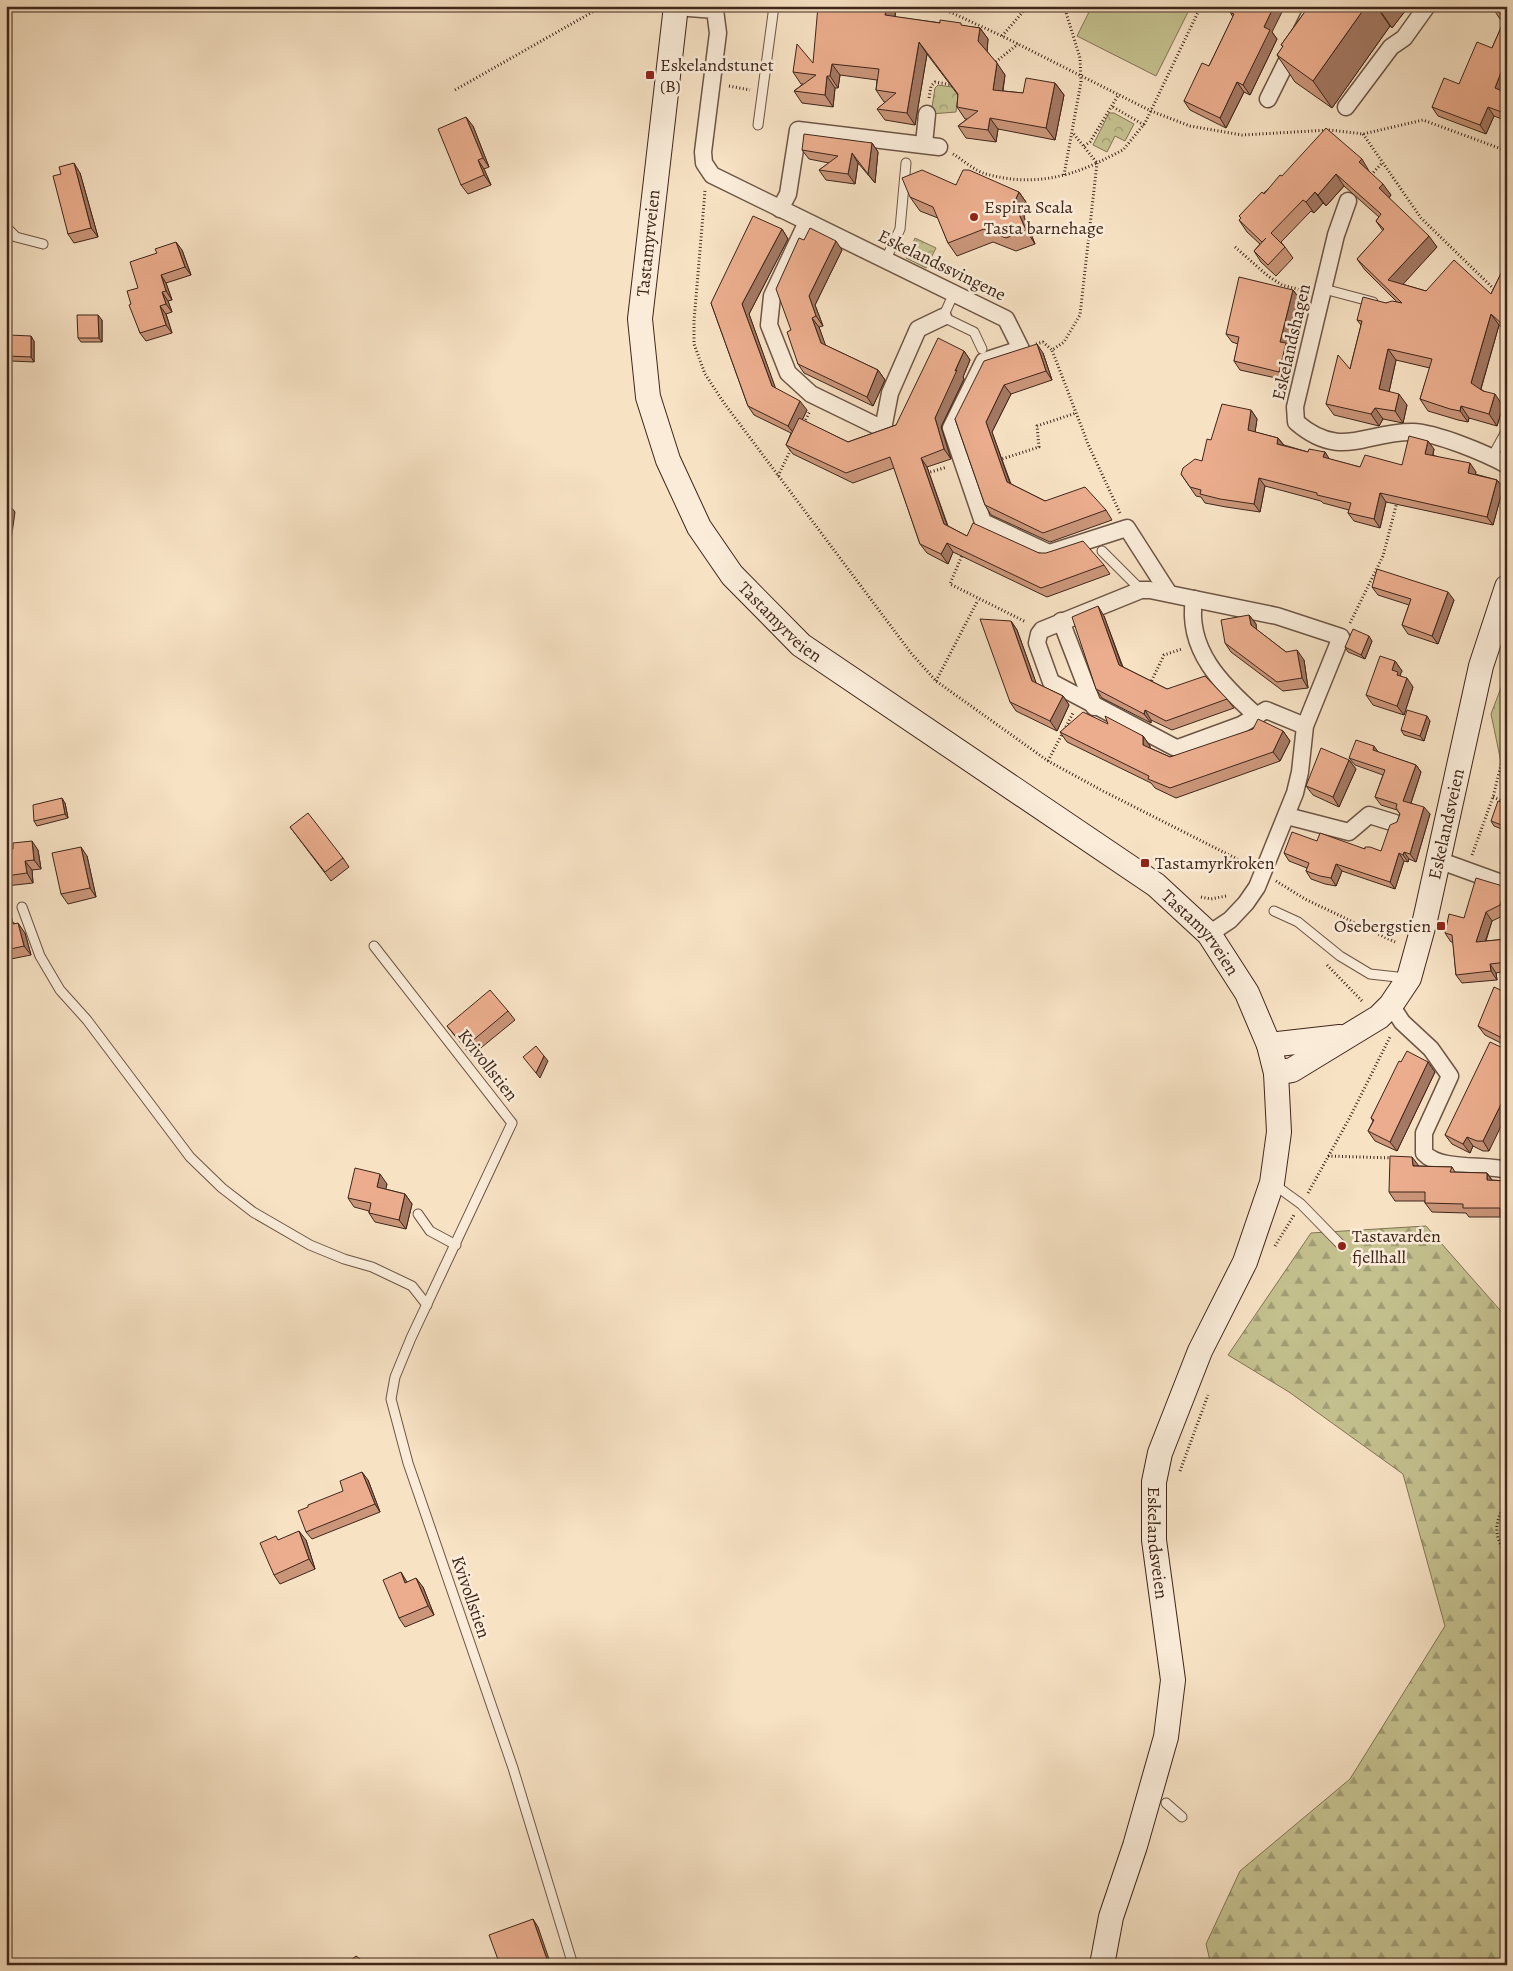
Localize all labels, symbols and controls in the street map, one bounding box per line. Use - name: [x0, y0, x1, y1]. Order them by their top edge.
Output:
- place label: Eskelandstunet (B): [660, 53, 774, 98]
- marker: Eskelandstunet (B): [644, 69, 656, 81]
- street label: Tastamyrveien: [630, 188, 666, 298]
- place label: Espira Scala Tasta barnehage: [984, 195, 1104, 240]
- marker: Espira Scala Tasta barnehage: [968, 211, 980, 223]
- street label: Eskelandssvingene: [874, 224, 1010, 306]
- street label: Eskelandshagen: [1266, 281, 1316, 403]
- street label: Tastamyrveien: [733, 576, 827, 668]
- street label: Eskelandsveien: [1422, 766, 1470, 882]
- place label: Tastamyrkroken: [1155, 851, 1275, 875]
- marker: Tastamyrkroken: [1139, 857, 1151, 869]
- street label: Tastamyrveien: [1156, 884, 1245, 980]
- place label: Osebergstien: [1334, 914, 1431, 938]
- marker: Osebergstien: [1435, 920, 1447, 932]
- street label: Kvivollstien: [452, 1024, 524, 1106]
- place label: Tastavarden fjellhall: [1352, 1224, 1441, 1269]
- marker: Tastavarden fjellhall: [1336, 1240, 1348, 1252]
- street label: Eskelandsveien: [1142, 1486, 1174, 1601]
- street label: Kvivollstien: [446, 1553, 496, 1641]

